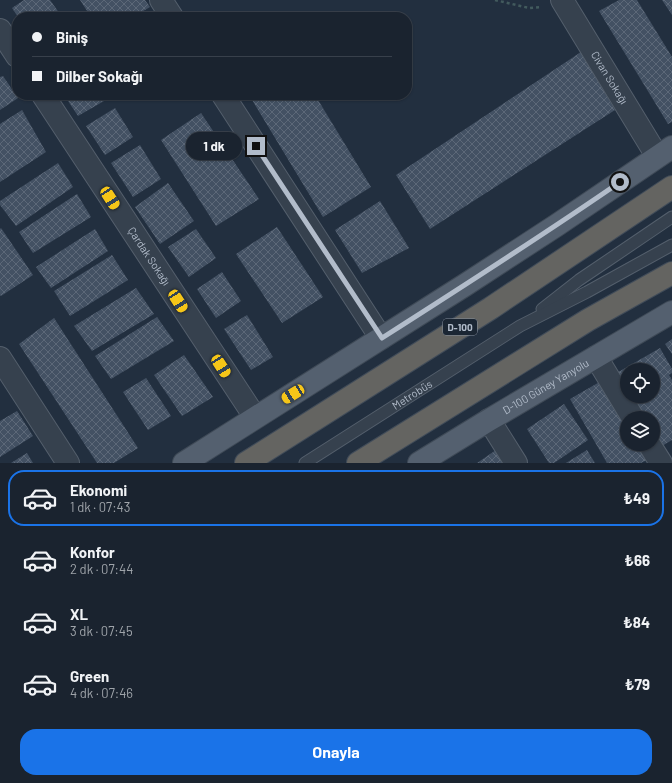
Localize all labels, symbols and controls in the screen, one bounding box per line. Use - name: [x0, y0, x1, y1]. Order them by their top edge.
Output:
- text: Biniş: [56, 28, 88, 46]
- street label: Civan Sokağı: [589, 49, 631, 106]
- text: Dilber Sokağı: [56, 67, 143, 85]
- callout: 1 dk: [186, 132, 242, 160]
- route end: [247, 137, 265, 155]
- text: 1 dk: [203, 138, 225, 154]
- route start: [611, 173, 629, 191]
- car: [98, 185, 122, 211]
- street label: Çardak Sokağı: [126, 224, 173, 288]
- car: [166, 288, 190, 314]
- road number: D-100: [443, 319, 477, 335]
- car: [209, 353, 233, 379]
- street label: D-100 Güney Yanyolu: [500, 356, 591, 417]
- map controls: [620, 363, 660, 451]
- button: locate: [620, 363, 660, 403]
- street label: Metrobüs: [389, 377, 434, 412]
- car: [280, 383, 306, 405]
- button: layers: [620, 411, 660, 451]
- icon: car: [22, 480, 58, 516]
- text: Ekonomi: [70, 481, 127, 499]
- text: ₺49: [623, 489, 650, 507]
- text: 1 dk · 07:43: [70, 499, 130, 515]
- icon: car: [22, 542, 58, 578]
- text: Konfor: [70, 543, 115, 561]
- text: ₺66: [624, 551, 650, 569]
- text: 2 dk · 07:44: [70, 561, 133, 577]
- icon: car: [22, 604, 58, 640]
- text: XL: [70, 605, 88, 623]
- text: ₺84: [623, 613, 650, 631]
- text: 3 dk · 07:45: [70, 623, 133, 639]
- icon: car: [22, 666, 58, 702]
- text: Green: [70, 667, 109, 685]
- text: ₺79: [625, 675, 650, 693]
- text: 4 dk · 07:46: [70, 685, 133, 701]
- button: Onayla: [20, 729, 652, 775]

